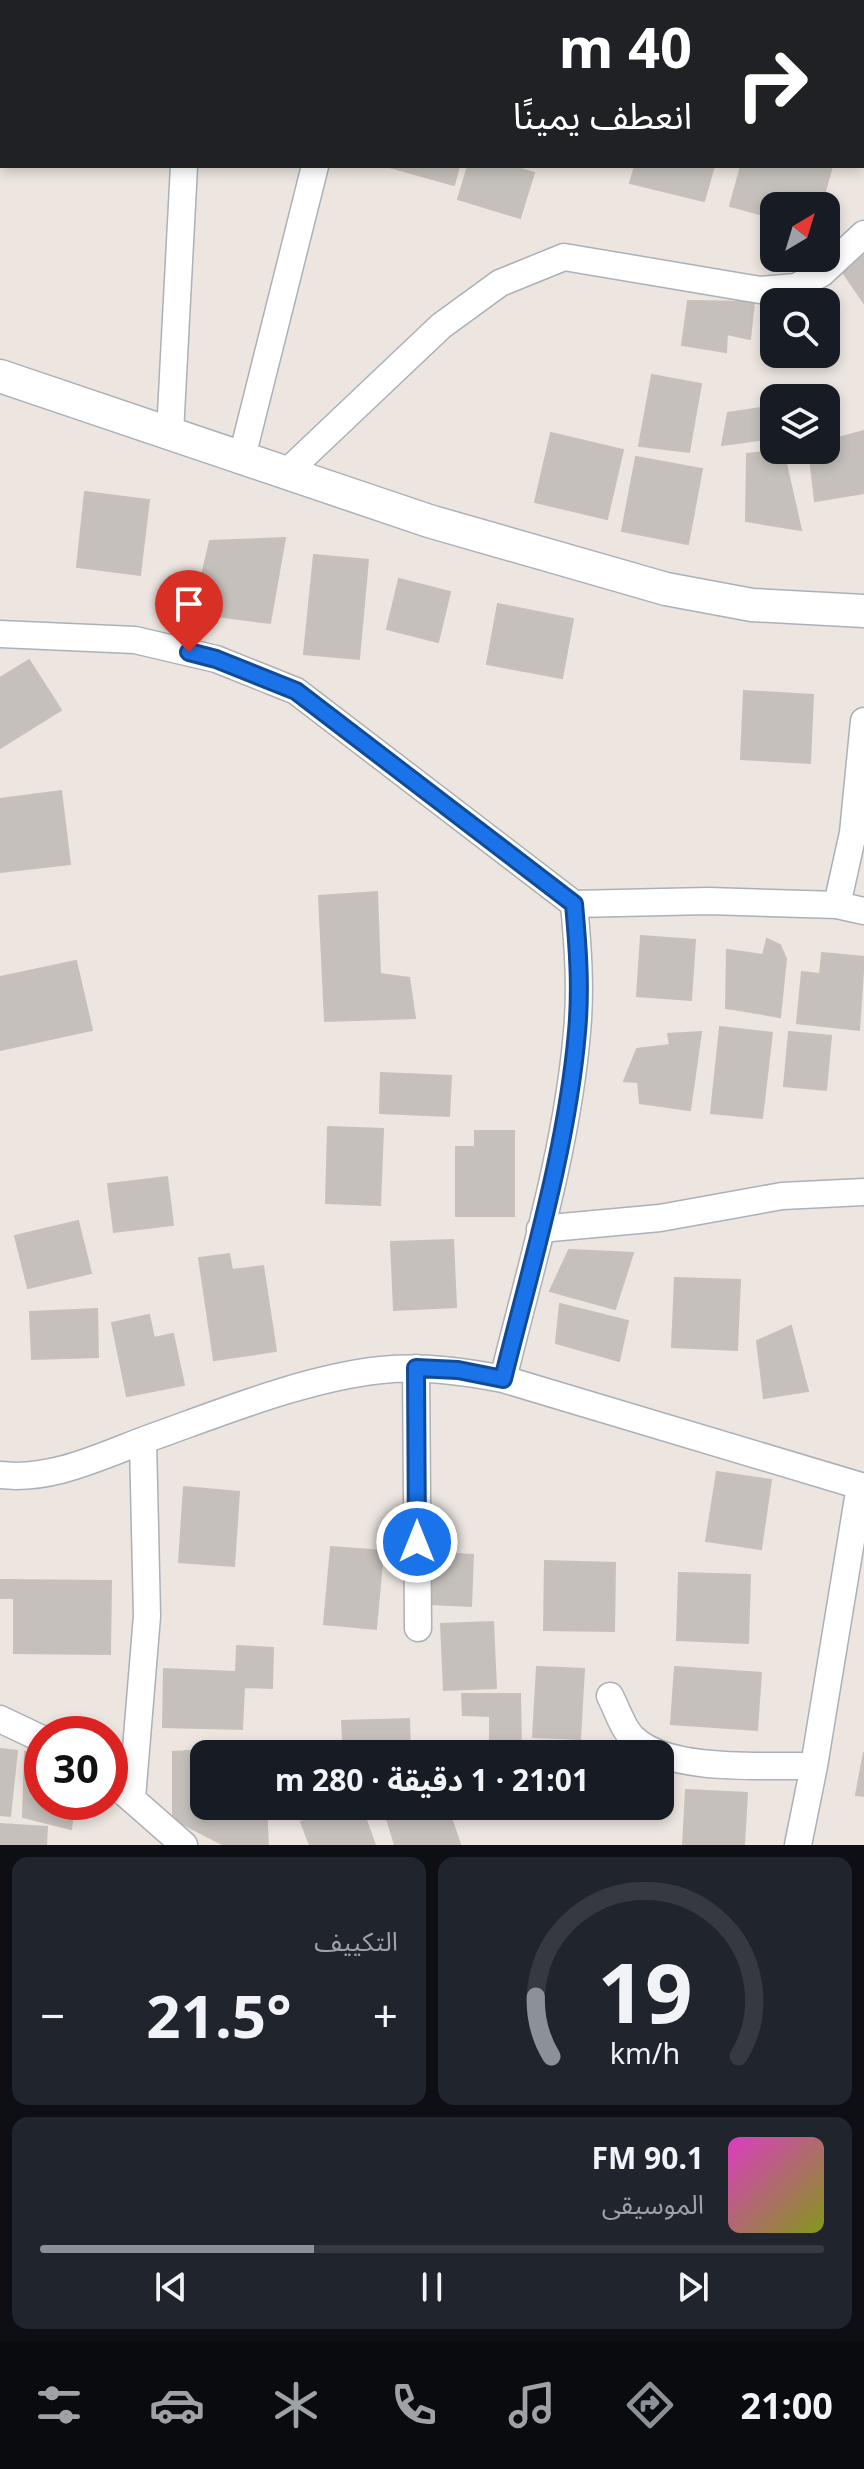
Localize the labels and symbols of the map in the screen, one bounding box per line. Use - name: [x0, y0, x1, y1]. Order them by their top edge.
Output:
- north arrow: [760, 192, 840, 272]
- pin: [155, 570, 223, 652]
- position arrow: [375, 1500, 459, 1584]
- speed limit sign: 30: [24, 1716, 128, 1820]

